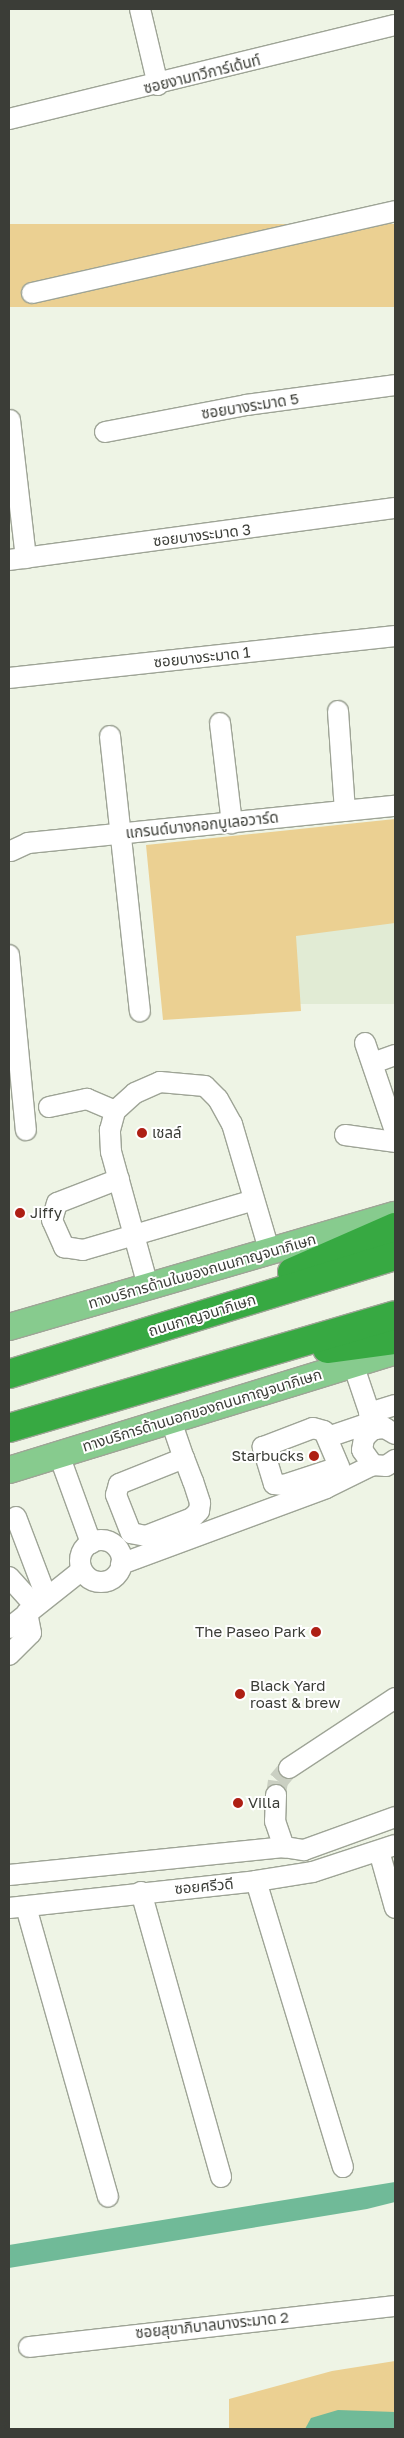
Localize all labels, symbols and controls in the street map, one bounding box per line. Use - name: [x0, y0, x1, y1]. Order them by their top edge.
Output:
- street label: ซอยงามทวีการ์เด้นท์: [142, 51, 262, 97]
- street label: ซอยบางระมาด 5: [200, 389, 300, 423]
- street label: ซอยบางระมาด 3: [152, 520, 252, 550]
- street label: ซอยบางระมาด 1: [153, 643, 251, 671]
- street label: แกรนด์บางกอกบูเลอวาร์ด: [125, 808, 279, 842]
- place label: เชลล์: [152, 1124, 182, 1142]
- marker: เชลล์: [136, 1127, 148, 1139]
- place label: Jiffy: [30, 1204, 62, 1222]
- marker: Jiffy: [14, 1207, 26, 1219]
- street label: ทางบริการด้านในของถนนกาญจนาภิเษก: [86, 1230, 318, 1312]
- street label: ถนนกาญจนาภิเษก: [146, 1290, 258, 1340]
- street label: ทางบริการด้านนอกของถนนกาญจนาภิเษก: [80, 1365, 324, 1455]
- place label: Starbucks: [231, 1447, 304, 1465]
- marker: Starbucks: [308, 1450, 320, 1462]
- place label: The Paseo Park: [195, 1623, 306, 1641]
- marker: The Paseo Park: [310, 1626, 322, 1638]
- place label: Black Yard roast & brew: [250, 1676, 340, 1711]
- marker: Black Yard roast & brew: [234, 1688, 246, 1700]
- place label: Villa: [248, 1794, 280, 1812]
- marker: Villa: [232, 1797, 244, 1809]
- street label: ซอยศรีวดี: [174, 1874, 234, 1898]
- street label: ซอยสุขาภิบาลบางระมาด 2: [134, 2308, 290, 2342]

